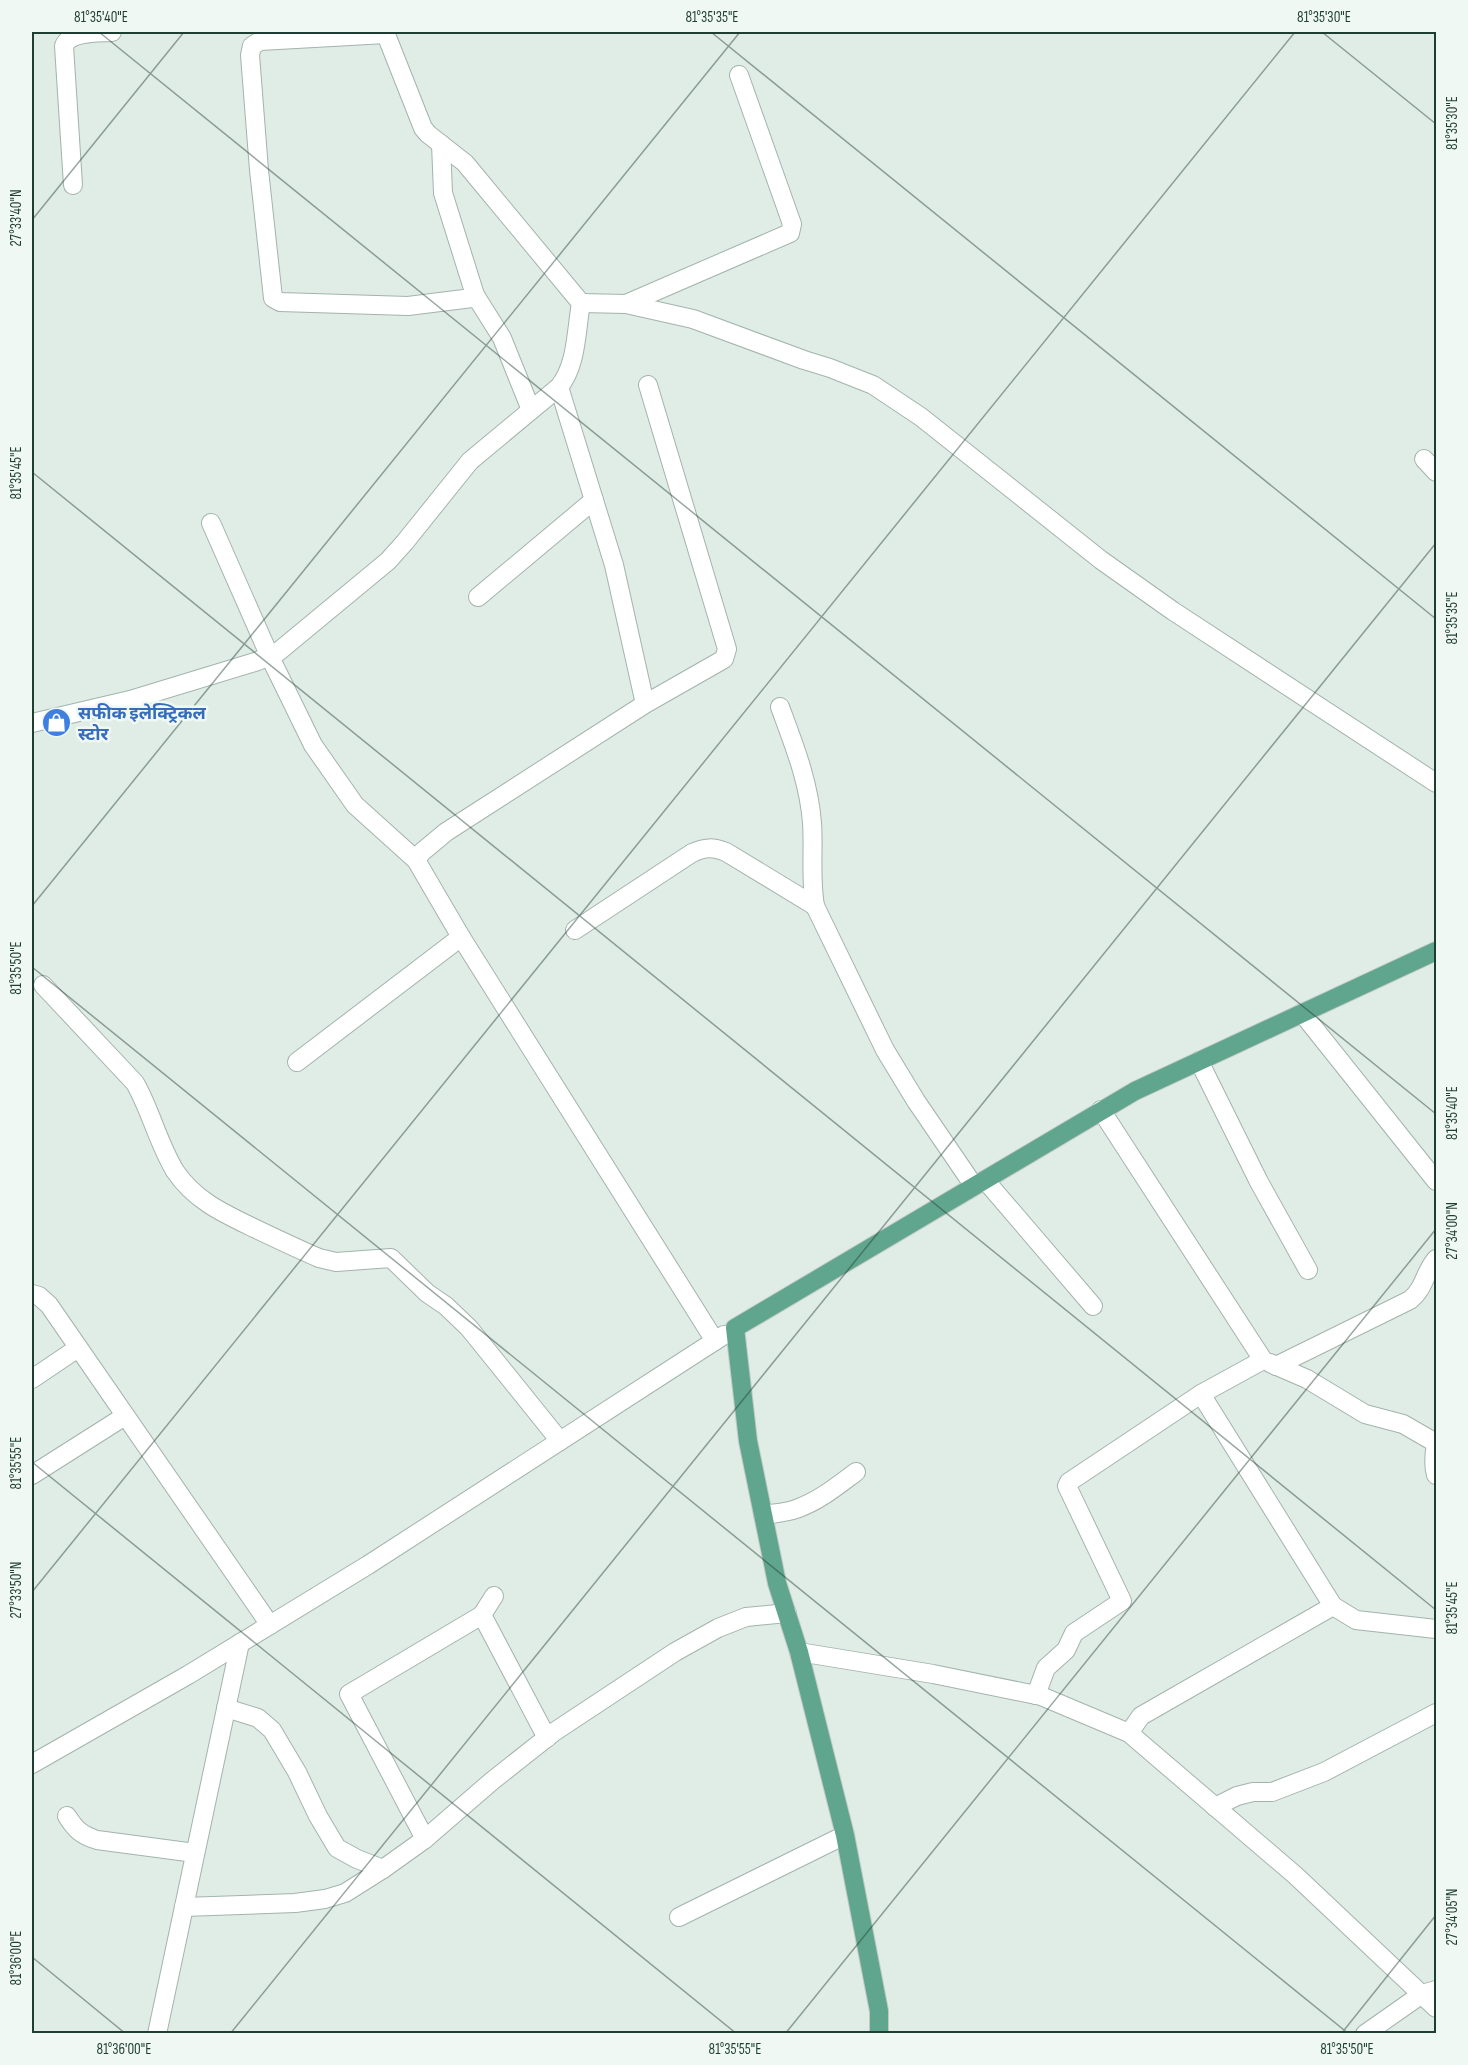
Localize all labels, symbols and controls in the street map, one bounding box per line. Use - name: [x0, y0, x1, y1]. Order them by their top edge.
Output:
- text: 81°35'40"E: [74, 8, 128, 27]
- text: 81°35'35"E: [685, 8, 739, 27]
- text: 81°35'30"E: [1297, 8, 1351, 27]
- text: 81°35'30"E: [1443, 96, 1462, 150]
- text: 27°33'40"N: [7, 189, 26, 247]
- text: 81°35'45"E: [7, 446, 26, 500]
- text: 81°35'35"E: [1443, 591, 1462, 645]
- place label: सफीक इलेक्ट्रिकल स्टोर: [78, 702, 207, 745]
- shop icon: सफीक इलेक्ट्रिकल स्टोर: [41, 707, 73, 739]
- text: 81°35'50"E: [7, 941, 26, 995]
- text: 81°35'40"E: [1443, 1086, 1462, 1140]
- text: 27°34'00"N: [1443, 1202, 1462, 1260]
- text: 81°35'55"E: [7, 1437, 26, 1489]
- text: 27°33'50"N: [7, 1562, 26, 1618]
- text: 81°35'45"E: [1443, 1581, 1462, 1635]
- text: 27°34'05"N: [1443, 1889, 1462, 1945]
- text: 81°36'00"E: [7, 1931, 26, 1985]
- text: 81°36'00"E: [97, 2040, 151, 2059]
- text: 81°35'55"E: [709, 2040, 761, 2059]
- text: 81°35'50"E: [1320, 2040, 1374, 2059]

